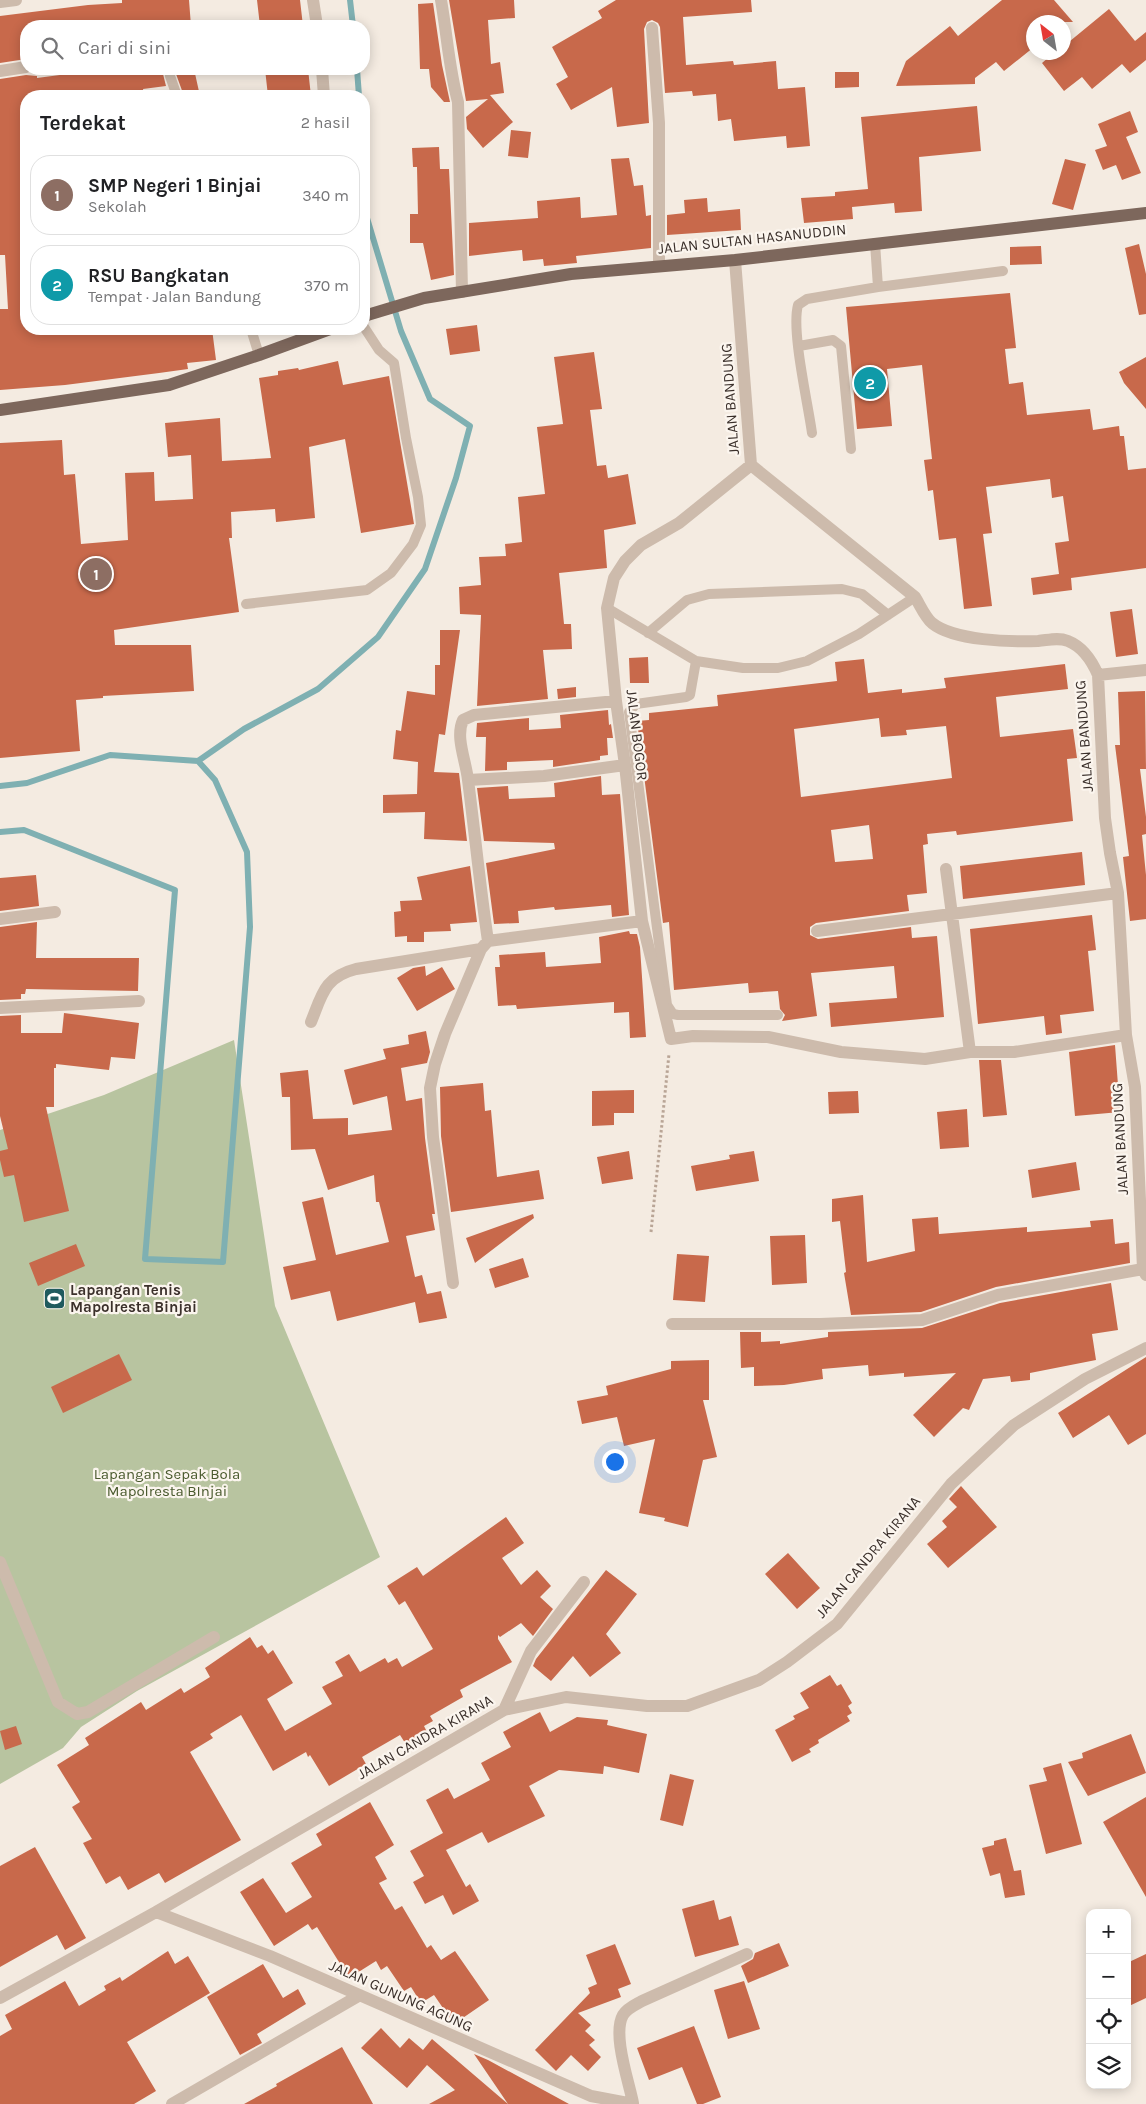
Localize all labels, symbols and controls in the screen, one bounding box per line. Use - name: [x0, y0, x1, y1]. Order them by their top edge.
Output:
- north arrow: [1026, 15, 1071, 60]
- search box: [20, 20, 370, 75]
- icon: search: [38, 34, 66, 62]
- text: Cari di sini: [78, 37, 171, 59]
- text: Terdekat: [40, 111, 126, 135]
- text: 2 hasil: [301, 113, 350, 132]
- text: SMP Negeri 1 Binjai: [88, 175, 262, 197]
- text: 1: [54, 186, 60, 205]
- text: 340 m: [302, 186, 349, 205]
- text: Sekolah: [88, 197, 147, 216]
- street label: JALAN SULTAN HASANUDDIN: [657, 220, 847, 258]
- text: RSU Bangkatan: [88, 265, 229, 287]
- text: 2: [52, 276, 62, 295]
- text: 370 m: [304, 276, 349, 295]
- text: Tempat · Jalan Bandung: [88, 287, 261, 306]
- street label: JALAN BANDUNG: [717, 343, 743, 455]
- pin: 2: [854, 364, 886, 402]
- pin: 1: [80, 555, 112, 593]
- street label: JALAN BANDUNG: [1071, 680, 1097, 792]
- street label: JALAN BOGOR: [622, 688, 652, 782]
- street label: JALAN BANDUNG: [1108, 1083, 1132, 1195]
- place label: Lapangan Tenis Mapolresta Binjai: [70, 1281, 197, 1316]
- sports icon: Lapangan Tenis Mapolresta Binjai: [42, 1287, 66, 1311]
- your location: [602, 1449, 628, 1475]
- park label: Lapangan Sepak Bola Mapolresta BInjai: [94, 1465, 240, 1500]
- street label: JALAN CANDRA KIRANA: [812, 1492, 924, 1622]
- street label: JALAN CANDRA KIRANA: [354, 1691, 496, 1783]
- map controls: [1086, 1909, 1131, 2089]
- button: +: [1086, 1909, 1131, 1954]
- button: −: [1086, 1954, 1131, 1999]
- street label: JALAN GUNUNG AGUNG: [326, 1956, 476, 2036]
- button: locate: [1086, 1999, 1131, 2044]
- button: layers: [1086, 2044, 1131, 2089]

